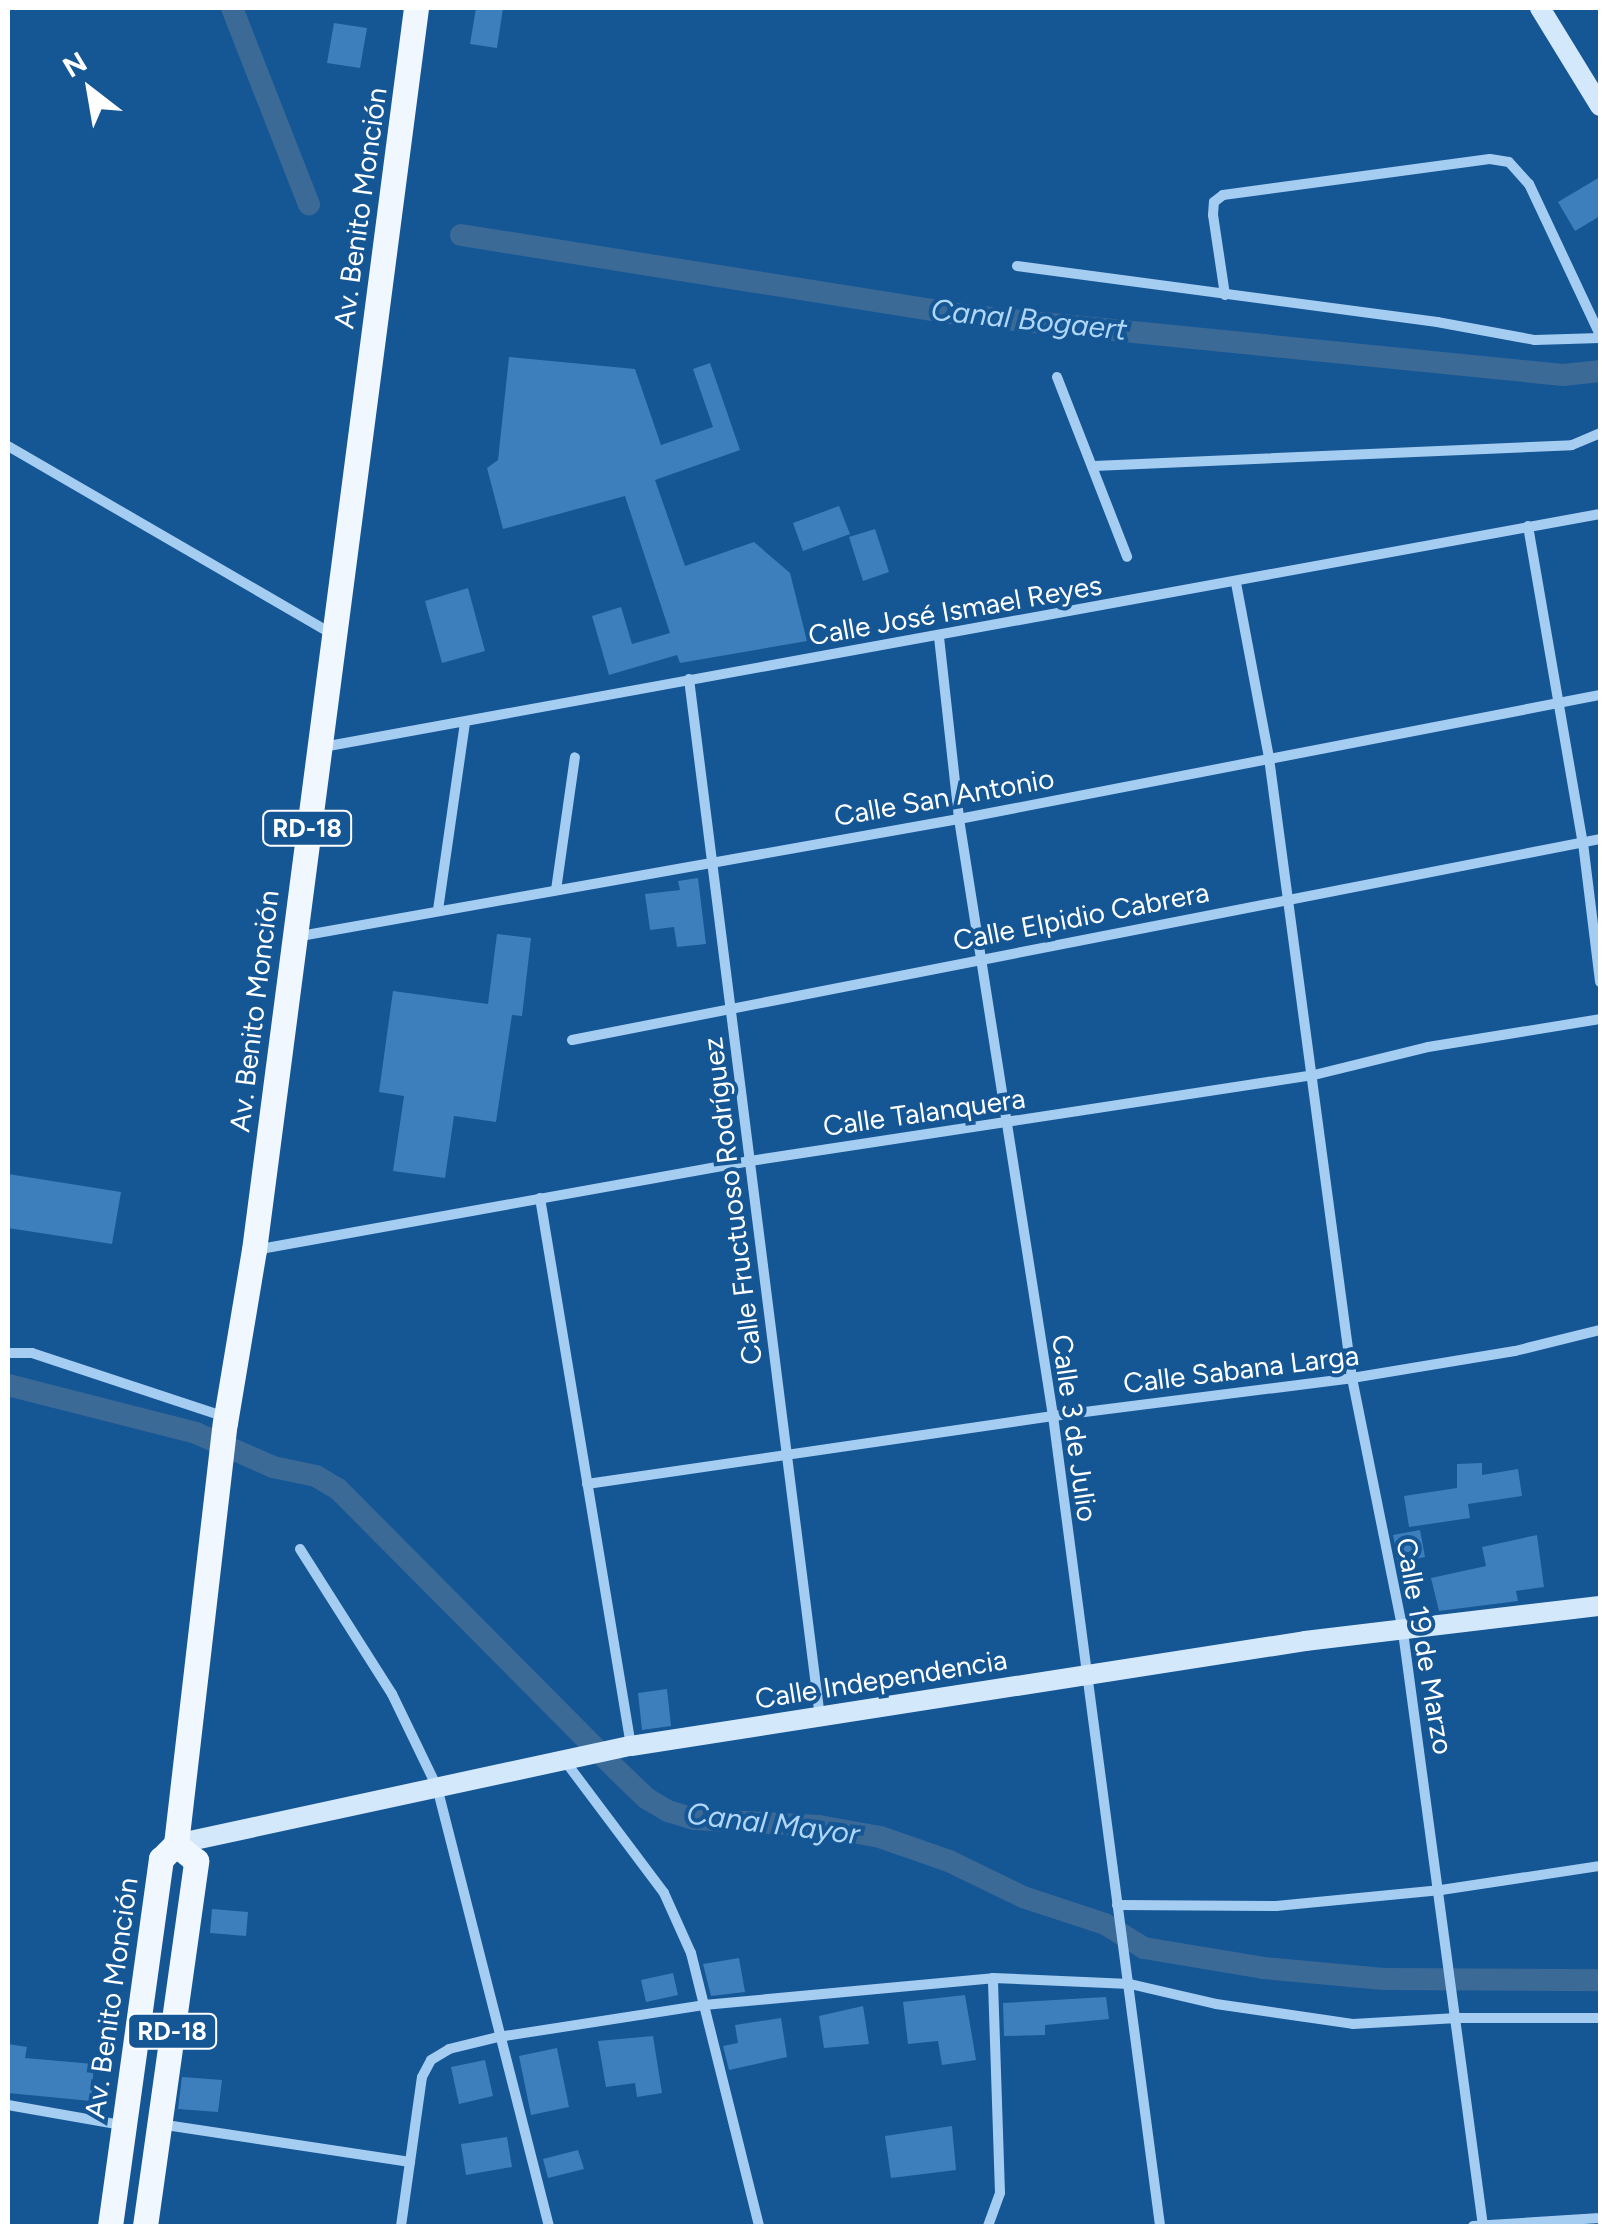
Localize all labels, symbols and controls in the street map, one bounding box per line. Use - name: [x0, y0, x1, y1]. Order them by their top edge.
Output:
- north arrow: [40, 40, 140, 140]
- text: N: [57, 44, 93, 84]
- street label: Av. Benito Monción: [326, 85, 394, 331]
- water label: Canal Bogaert: [929, 292, 1129, 348]
- street label: Calle José Ismael Reyes: [806, 568, 1104, 652]
- street label: Calle San Antonio: [831, 761, 1057, 833]
- road number: RD-18: [262, 808, 352, 848]
- street label: Calle Elpidio Cabrera: [950, 875, 1212, 957]
- street label: Av. Benito Monción: [223, 888, 285, 1134]
- street label: Calle Fructuoso Rodríguez: [695, 1035, 769, 1367]
- street label: Calle Talanquera: [821, 1081, 1027, 1143]
- street label: Calle 3 de Julio: [1045, 1332, 1105, 1524]
- street label: Calle Sabana Larga: [1121, 1338, 1361, 1400]
- street label: Calle 19 de Marzo: [1389, 1535, 1461, 1757]
- street label: Calle Independencia: [753, 1642, 1009, 1716]
- water label: Canal Mayor: [685, 1796, 861, 1852]
- street label: Av. Benito Monción: [77, 1875, 145, 2121]
- road number: RD-18: [127, 2011, 217, 2051]

